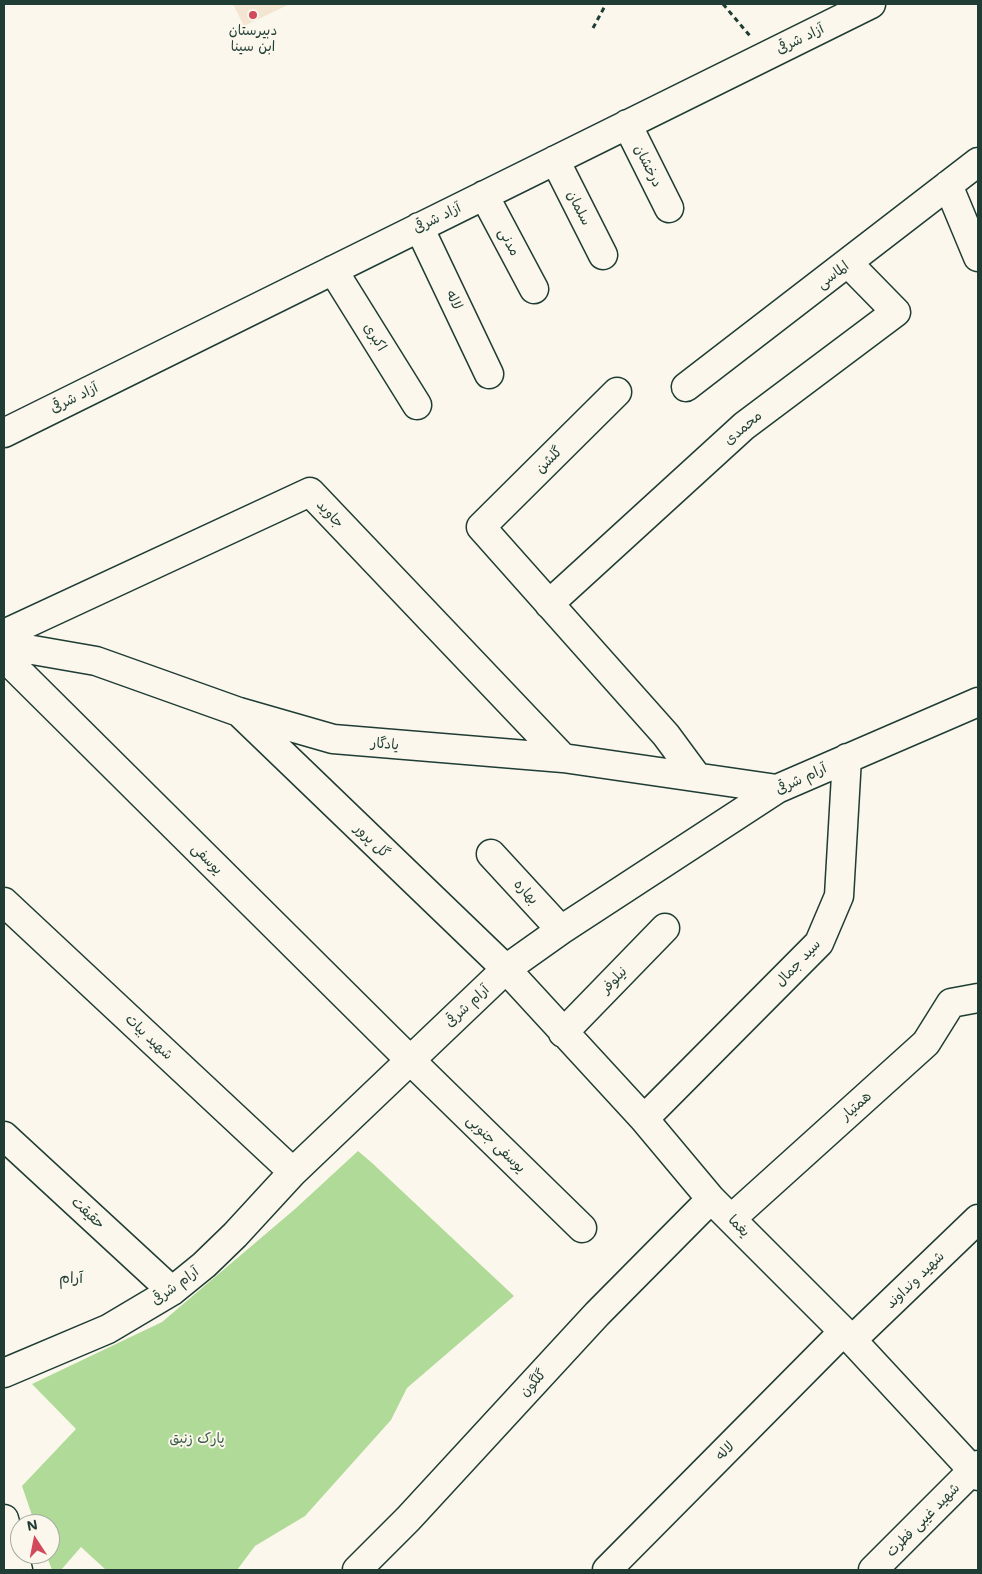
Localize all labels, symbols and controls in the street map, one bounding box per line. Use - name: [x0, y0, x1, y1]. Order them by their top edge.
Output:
- marker: دبیرستان ابن سینا: [247, 9, 259, 21]
- street label: آزاد شرقی: [773, 20, 827, 58]
- place label: دبیرستان ابن سینا: [229, 23, 277, 56]
- street label: درخشان: [630, 142, 666, 190]
- street label: سلمان: [563, 188, 595, 228]
- street label: آزاد شرقی: [410, 199, 464, 237]
- street label: مدنی: [495, 225, 523, 259]
- street label: الماسی: [814, 258, 852, 292]
- street label: لاله: [442, 288, 466, 312]
- street label: اکبری: [360, 320, 390, 354]
- street label: آزاد شرقی: [47, 379, 101, 417]
- street label: محمدی: [721, 407, 765, 449]
- street label: گلشن: [532, 443, 566, 477]
- street label: جاوید: [313, 497, 347, 531]
- street label: یادگار: [370, 734, 400, 754]
- street label: آرام شرقی: [773, 760, 829, 798]
- street label: گل پرور: [351, 820, 393, 862]
- street label: یوسفی: [188, 840, 226, 878]
- street label: بهاره: [510, 876, 542, 908]
- street label: سید جمال: [772, 936, 824, 990]
- street label: نیلوفر: [597, 963, 631, 997]
- street label: آرام شرقی: [441, 981, 493, 1031]
- street label: شهید بیات: [122, 1011, 176, 1063]
- street label: همتیار: [837, 1088, 875, 1124]
- street label: یوسفی جنوبی: [463, 1112, 529, 1176]
- street label: حقیقت: [68, 1193, 108, 1233]
- street label: یغما: [725, 1212, 753, 1240]
- street label: شهید ونداوند: [882, 1248, 948, 1312]
- street label: آرام شرقی: [148, 1263, 202, 1309]
- district label: آرام: [59, 1269, 83, 1287]
- street label: گلگون: [516, 1366, 550, 1400]
- park label: پارک زنبق: [170, 1431, 224, 1447]
- street label: لاله: [712, 1438, 738, 1464]
- street label: شهید غیبی فطرت: [883, 1480, 963, 1560]
- north arrow: [10, 1514, 60, 1564]
- text: N: [25, 1514, 39, 1535]

